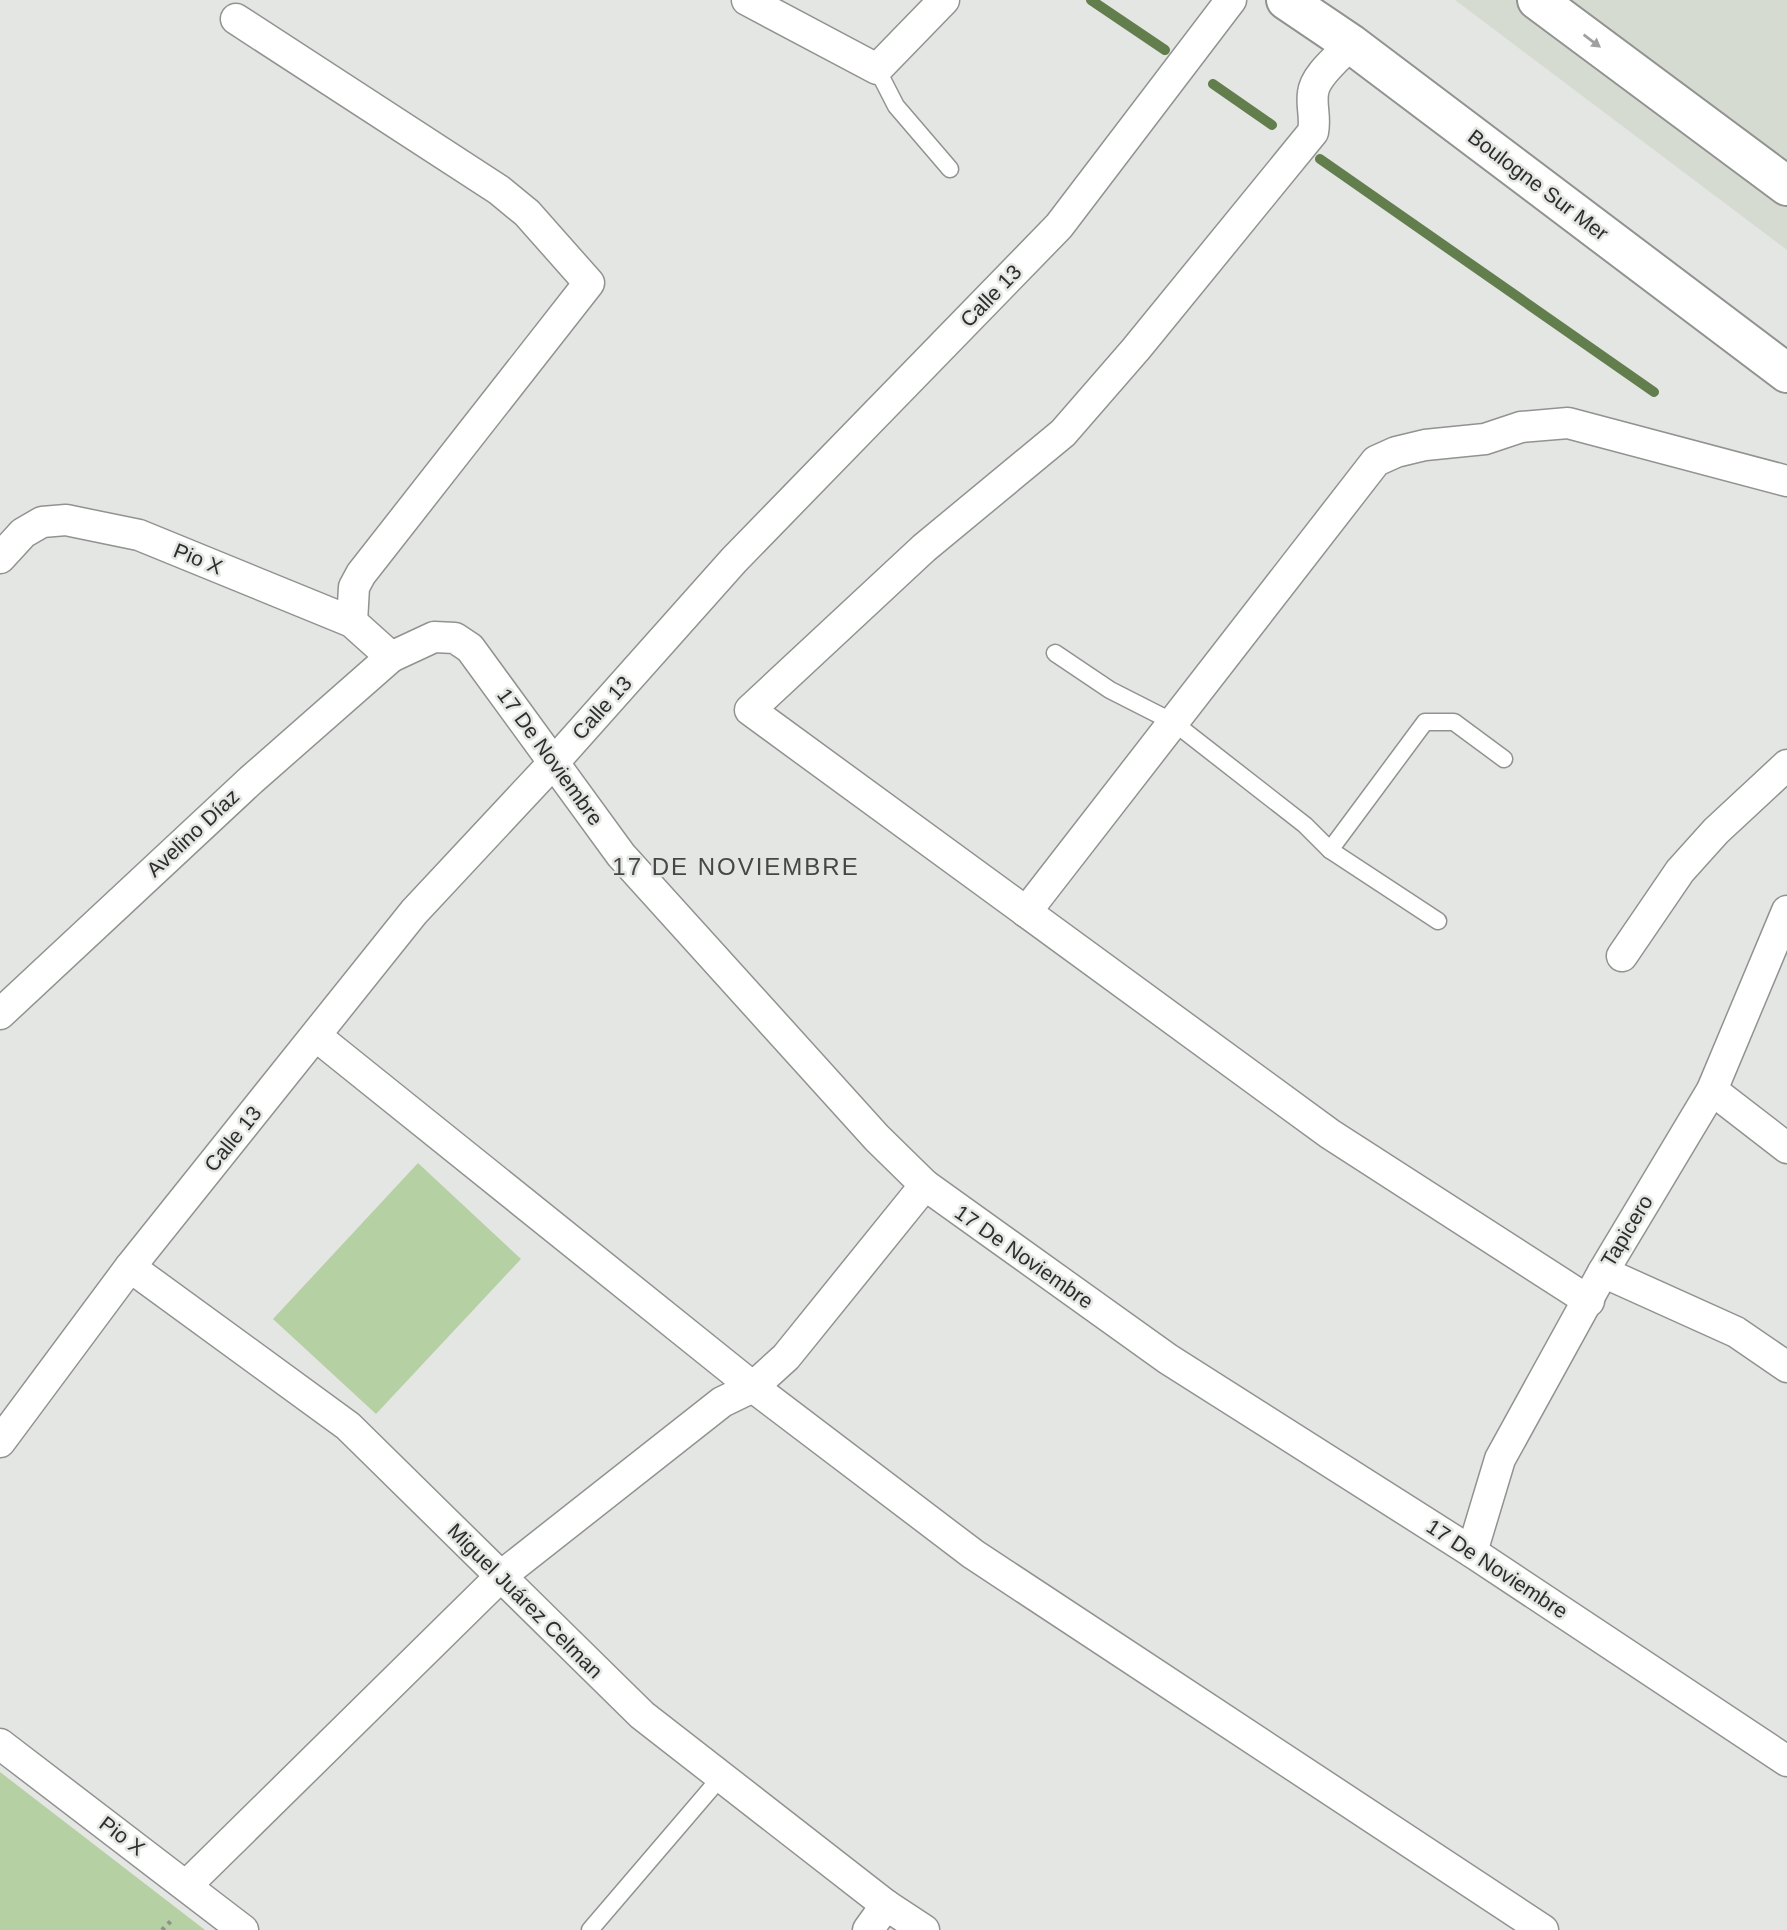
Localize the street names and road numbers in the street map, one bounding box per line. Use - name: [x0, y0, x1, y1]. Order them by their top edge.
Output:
- street label: Boulogne Sur Mer: [1464, 124, 1613, 245]
- street label: Calle 13: [956, 260, 1026, 331]
- street label: Pio X: [171, 538, 226, 579]
- street label: Calle 13: [567, 671, 636, 744]
- street label: 17 De Noviembre: [493, 684, 608, 830]
- street label: Avelino Díaz: [142, 784, 243, 881]
- street label: Calle 13: [199, 1102, 266, 1176]
- street label: Tapicero: [1596, 1191, 1657, 1271]
- street label: 17 De Noviembre: [951, 1200, 1098, 1313]
- street label: 17 De Noviembre: [1422, 1514, 1572, 1623]
- street label: Miguel Juárez Celman: [443, 1519, 607, 1683]
- street label: Pio X: [95, 1811, 149, 1860]

